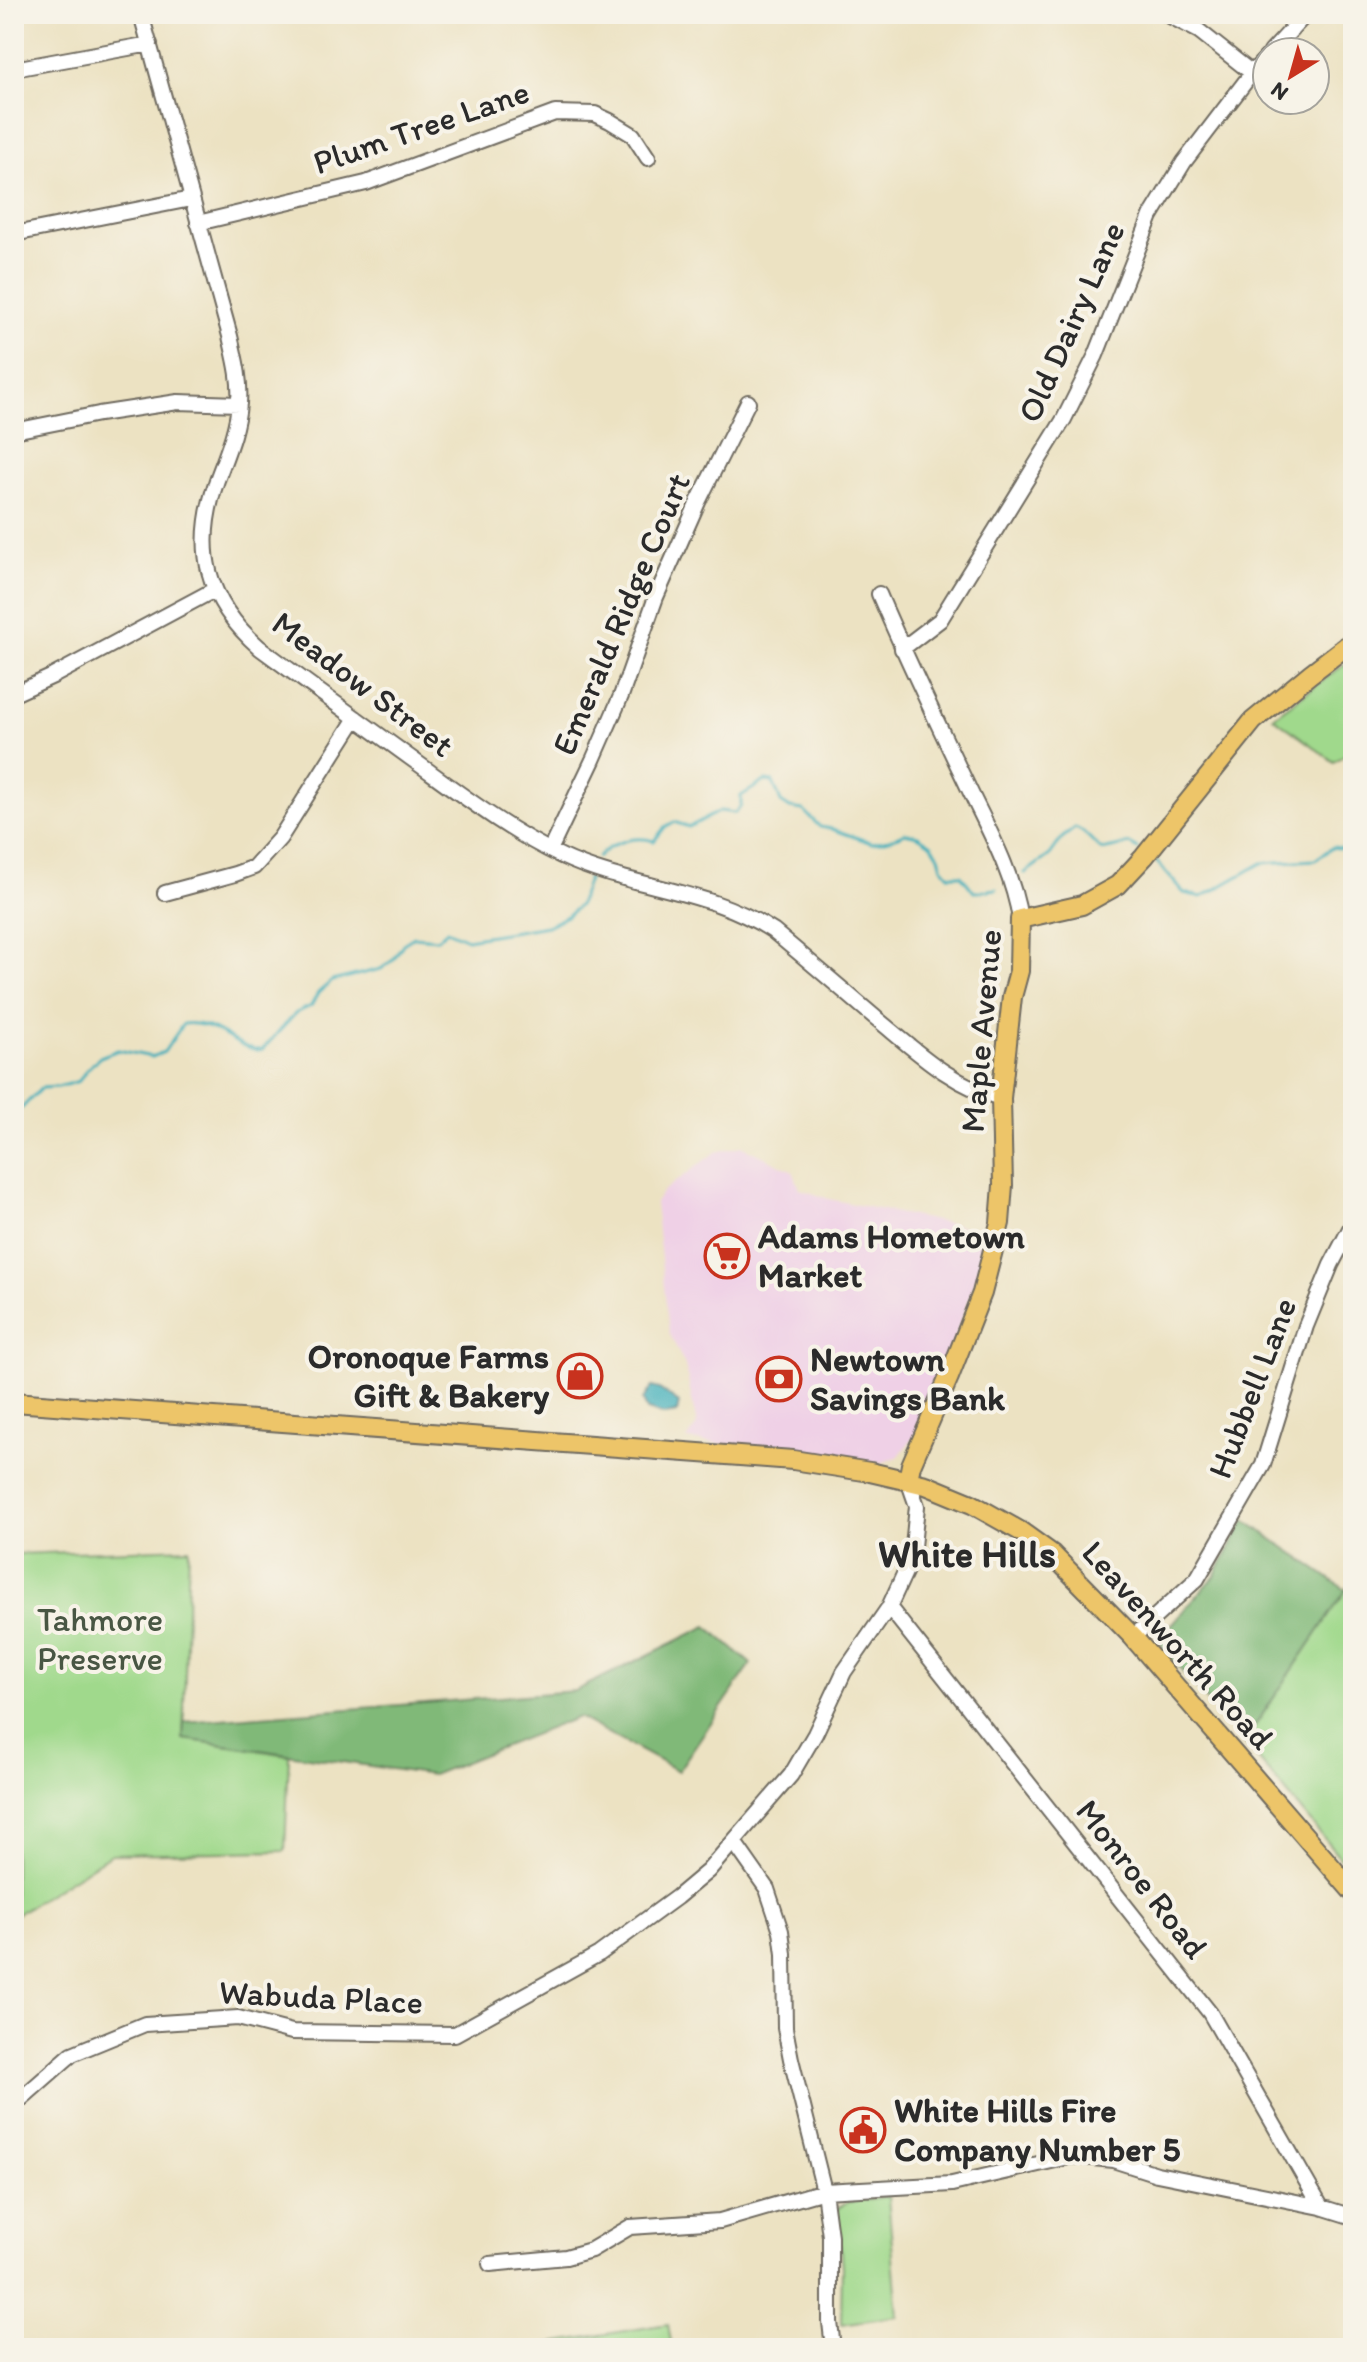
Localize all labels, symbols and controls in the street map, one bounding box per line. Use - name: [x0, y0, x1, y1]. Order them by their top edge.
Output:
- north arrow: [1251, 36, 1331, 116]
- street label: Plum Tree Lane: [308, 71, 534, 183]
- text: N: [1265, 76, 1293, 107]
- street label: Old Dairy Lane: [1008, 215, 1134, 429]
- street label: Emerald Ridge Court: [543, 467, 699, 761]
- street label: Meadow Street: [264, 602, 462, 766]
- street label: Maple Avenue: [952, 928, 1010, 1134]
- place label: Adams Hometown Market: [758, 1216, 1026, 1296]
- supermarket icon: Adams Hometown Market: [703, 1232, 751, 1280]
- street label: Hubbell Lane: [1199, 1292, 1305, 1484]
- place label: Oronoque Farms Gift & Bakery: [308, 1336, 550, 1416]
- place label: Newtown Savings Bank: [810, 1339, 1005, 1419]
- shop icon: Oronoque Farms Gift & Bakery: [556, 1352, 604, 1400]
- bank icon: Newtown Savings Bank: [755, 1355, 803, 1403]
- district label: White Hills: [878, 1531, 1056, 1577]
- street label: Leavenworth Road: [1073, 1532, 1283, 1758]
- park label: Tahmore Preserve: [37, 1599, 163, 1679]
- street label: Monroe Road: [1067, 1791, 1217, 1967]
- street label: Wabuda Place: [218, 1971, 424, 2023]
- place label: White Hills Fire Company Number 5: [894, 2090, 1181, 2170]
- public building icon: White Hills Fire Company Number 5: [839, 2106, 887, 2154]

